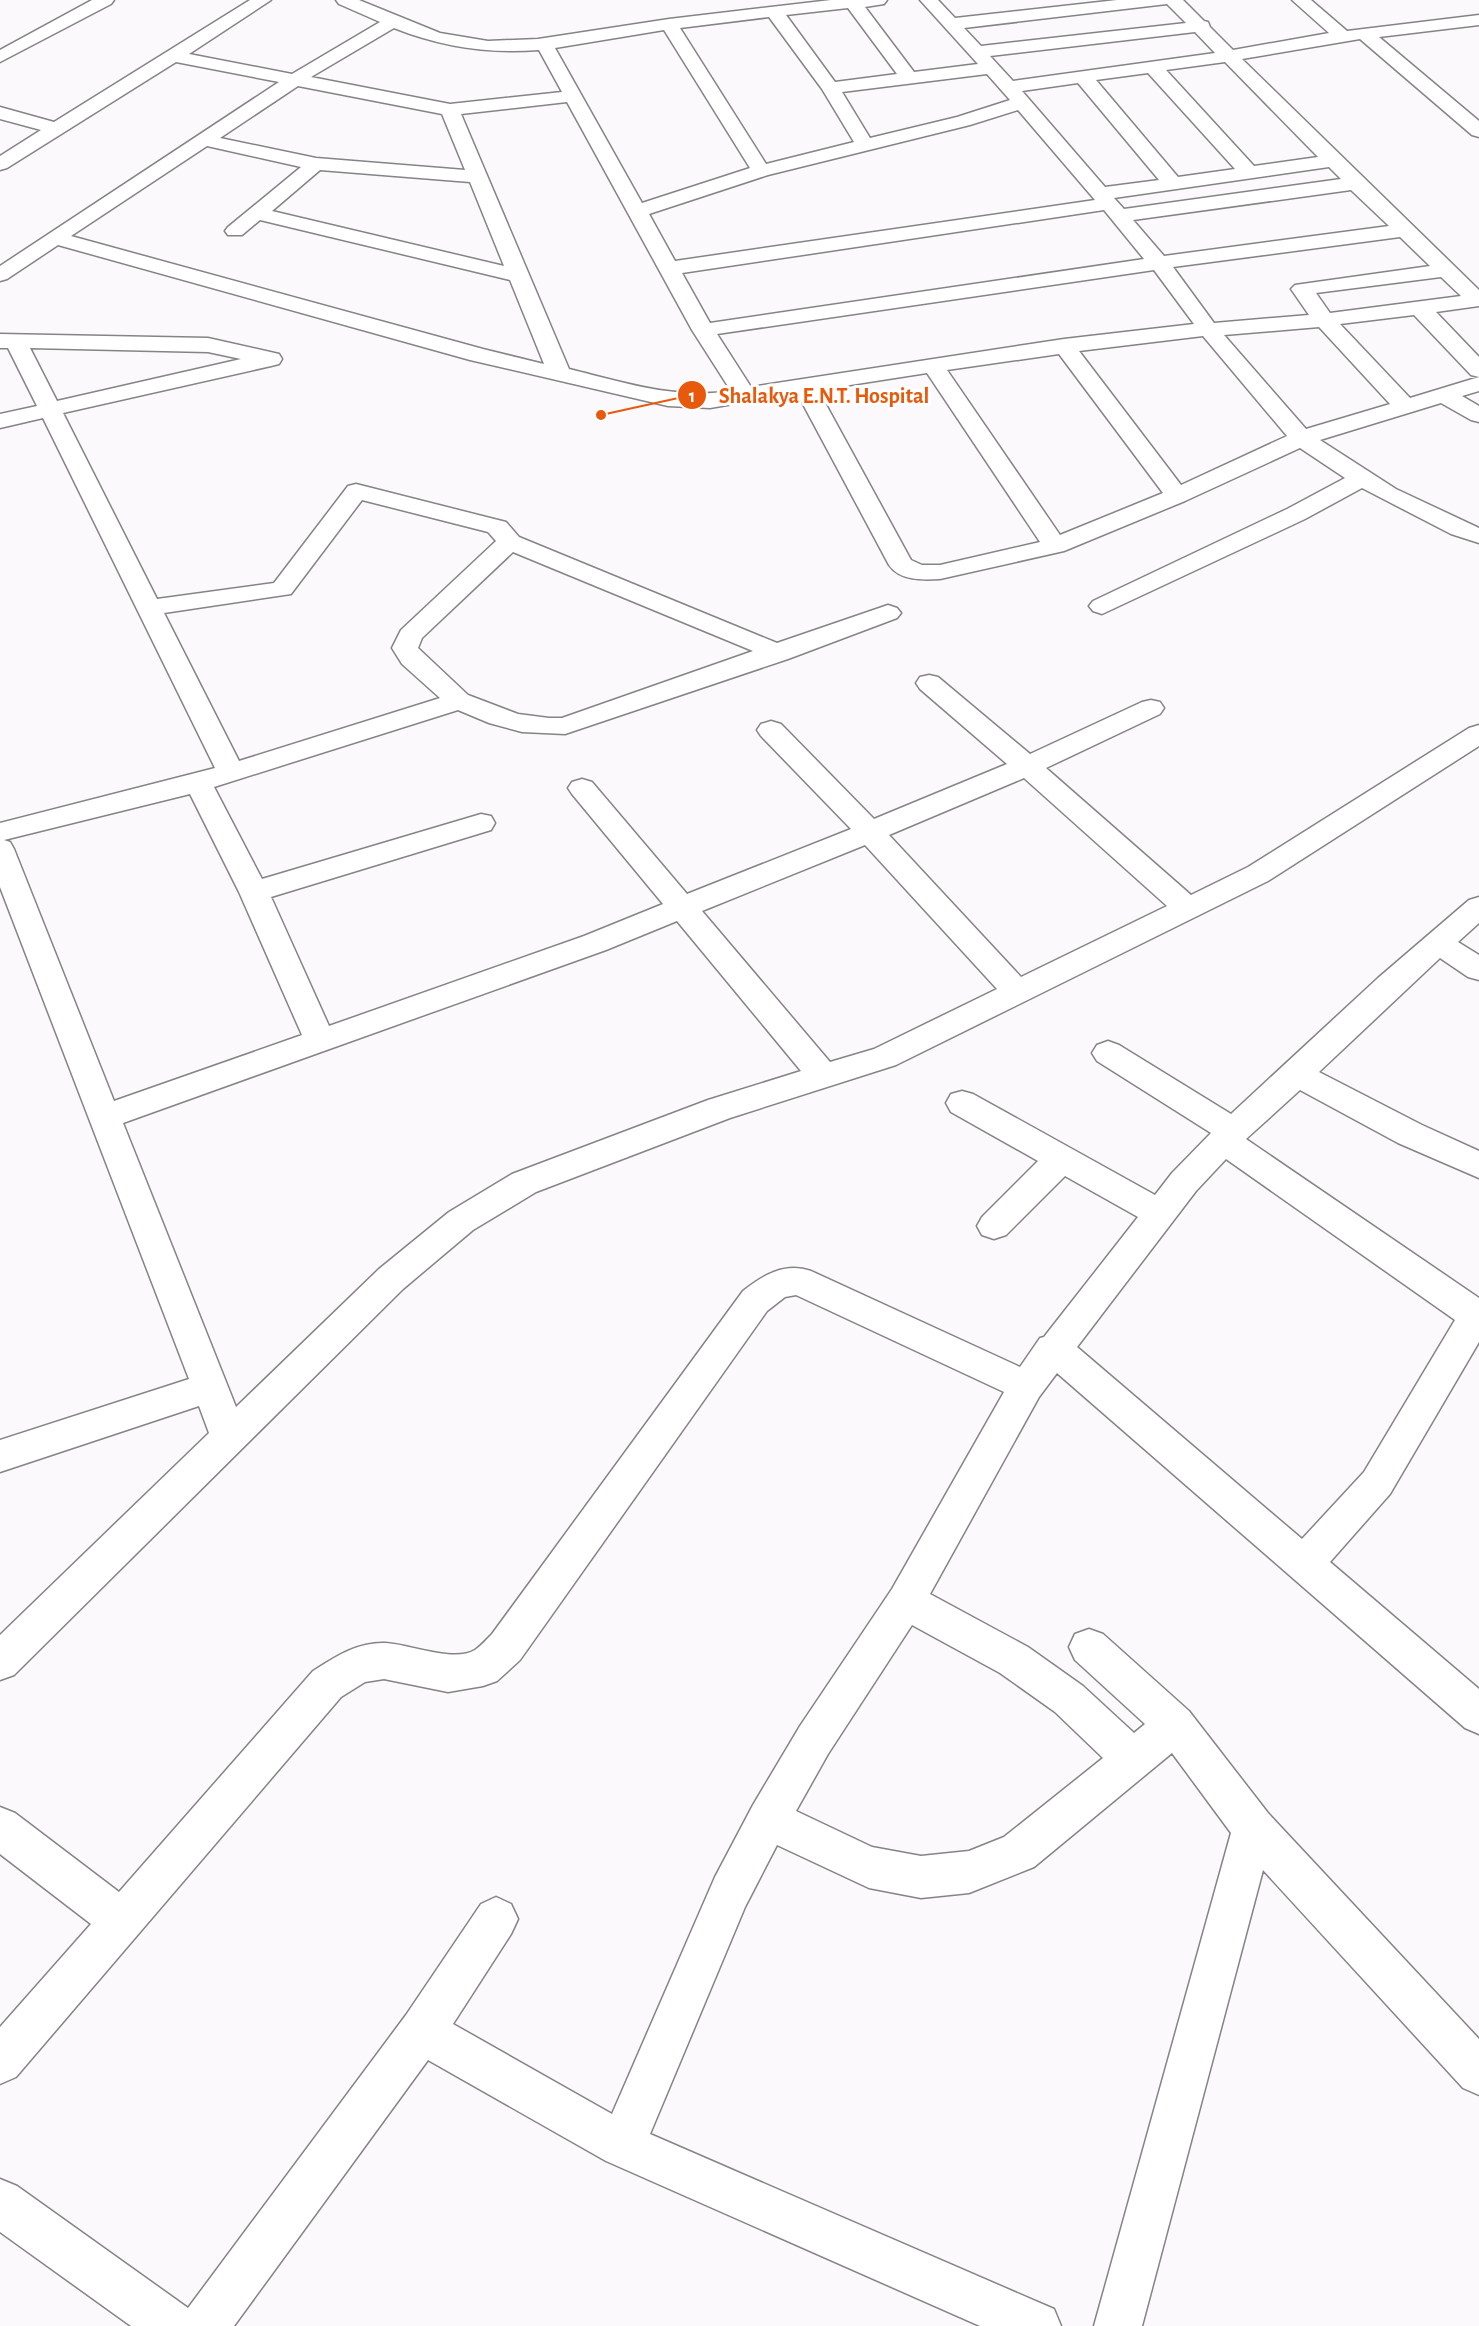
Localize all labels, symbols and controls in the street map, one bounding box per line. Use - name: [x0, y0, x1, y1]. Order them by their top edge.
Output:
- callout: Shalakya E.N.T. Hospital: [677, 375, 942, 415]
- text: Shalakya E.N.T. Hospital: [719, 385, 929, 408]
- text: 1: [689, 388, 695, 406]

